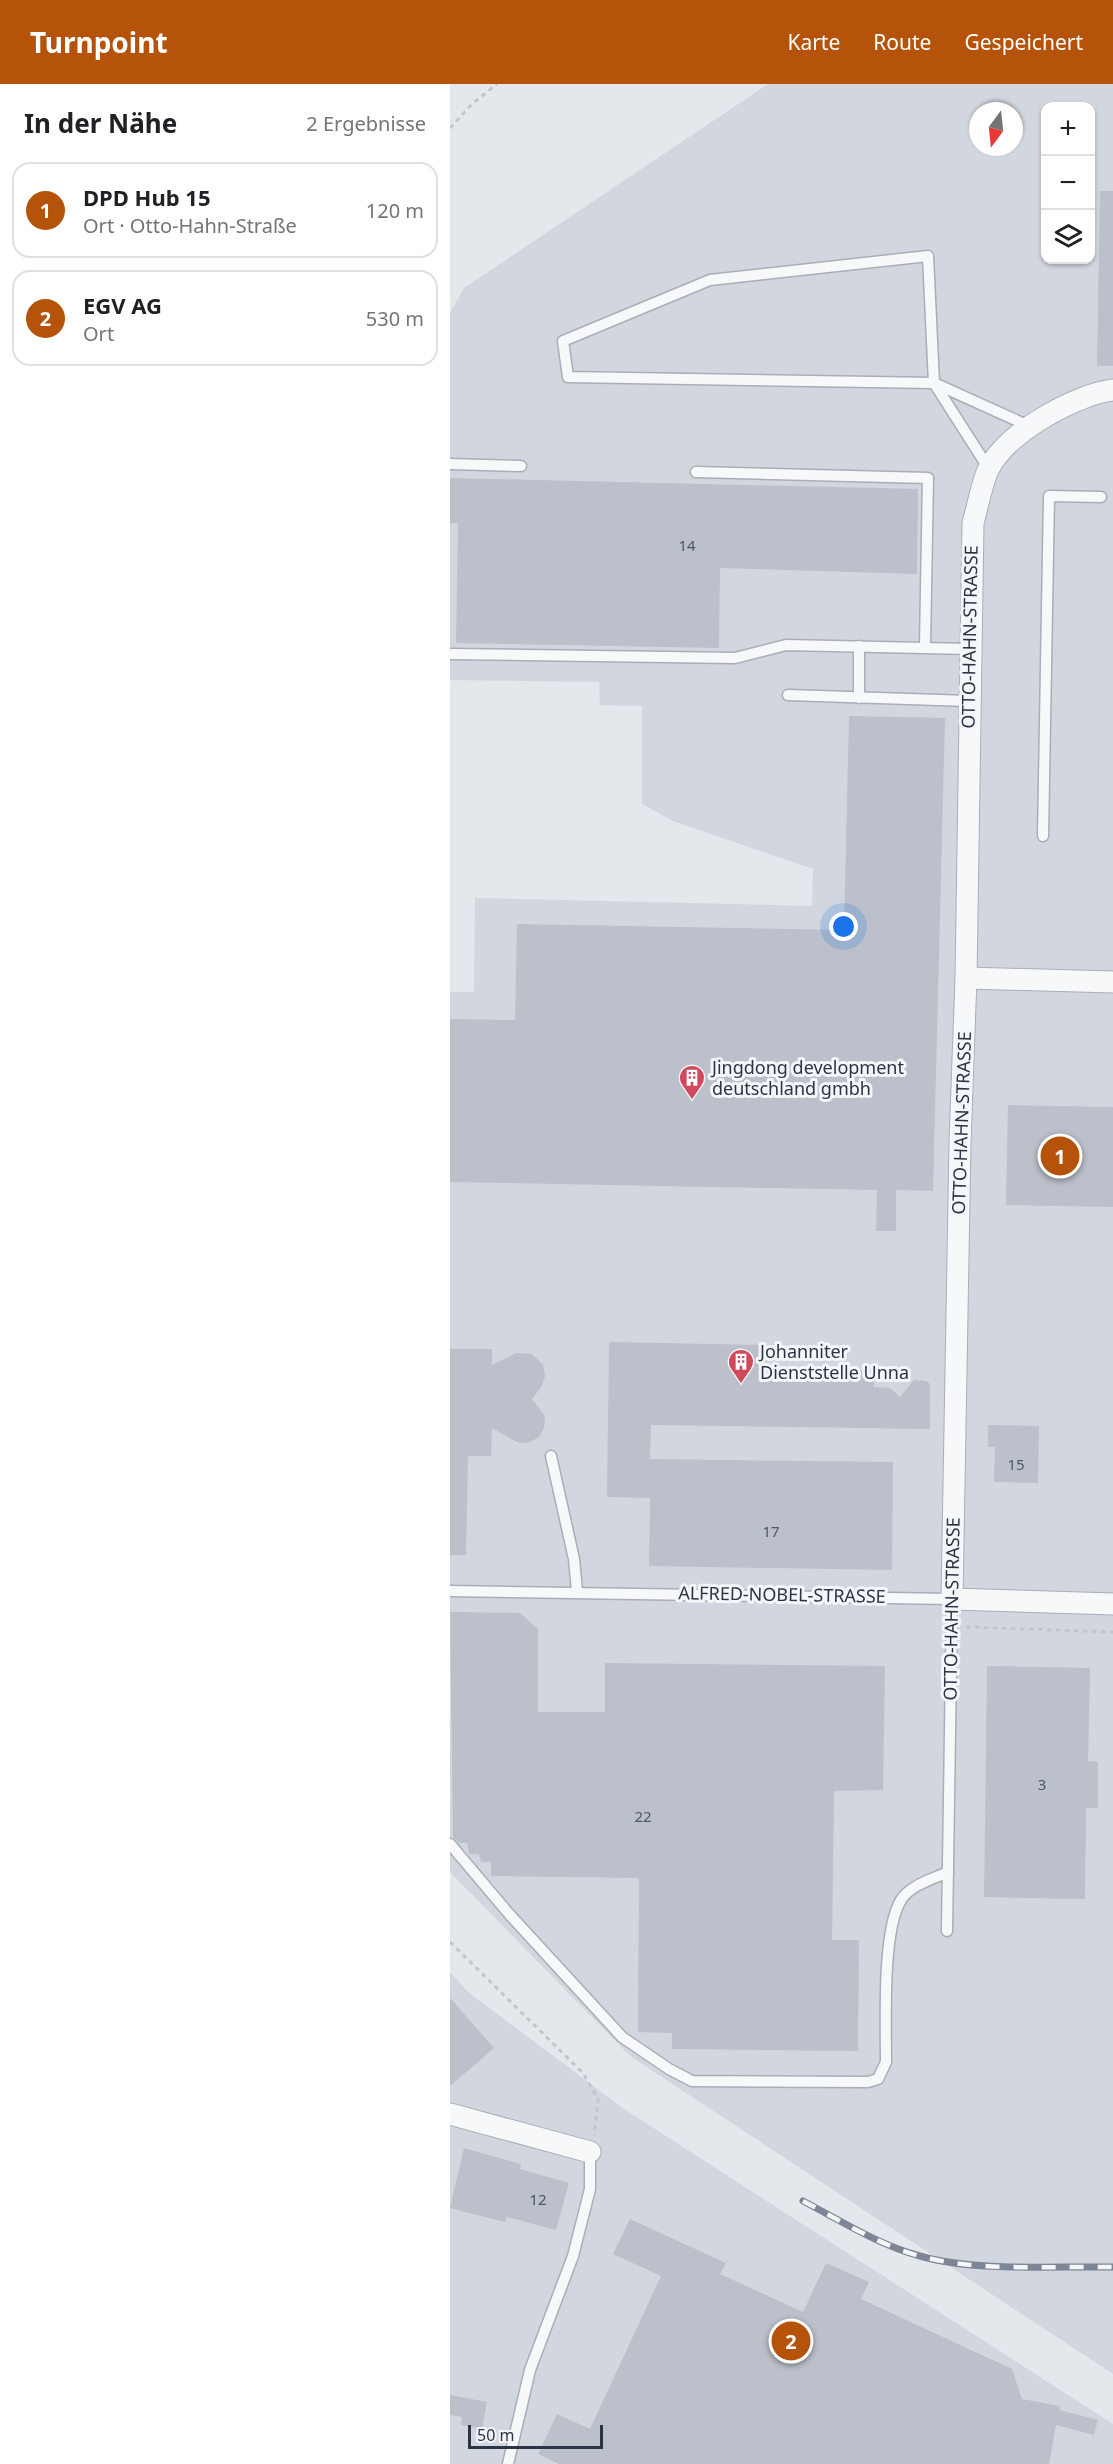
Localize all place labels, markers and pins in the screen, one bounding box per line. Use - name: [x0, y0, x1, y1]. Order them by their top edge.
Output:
- place label: Jingdong development deutschland gmbh: [710, 1055, 904, 1100]
- building icon: Jingdong development deutschland gmbh: [677, 1063, 707, 1101]
- pin: 1: [1040, 1134, 1080, 1178]
- place label: Johanniter Dienststelle Unna: [758, 1339, 909, 1384]
- building icon: Johanniter Dienststelle Unna: [726, 1347, 756, 1385]
- pin: 2: [772, 2318, 810, 2364]

